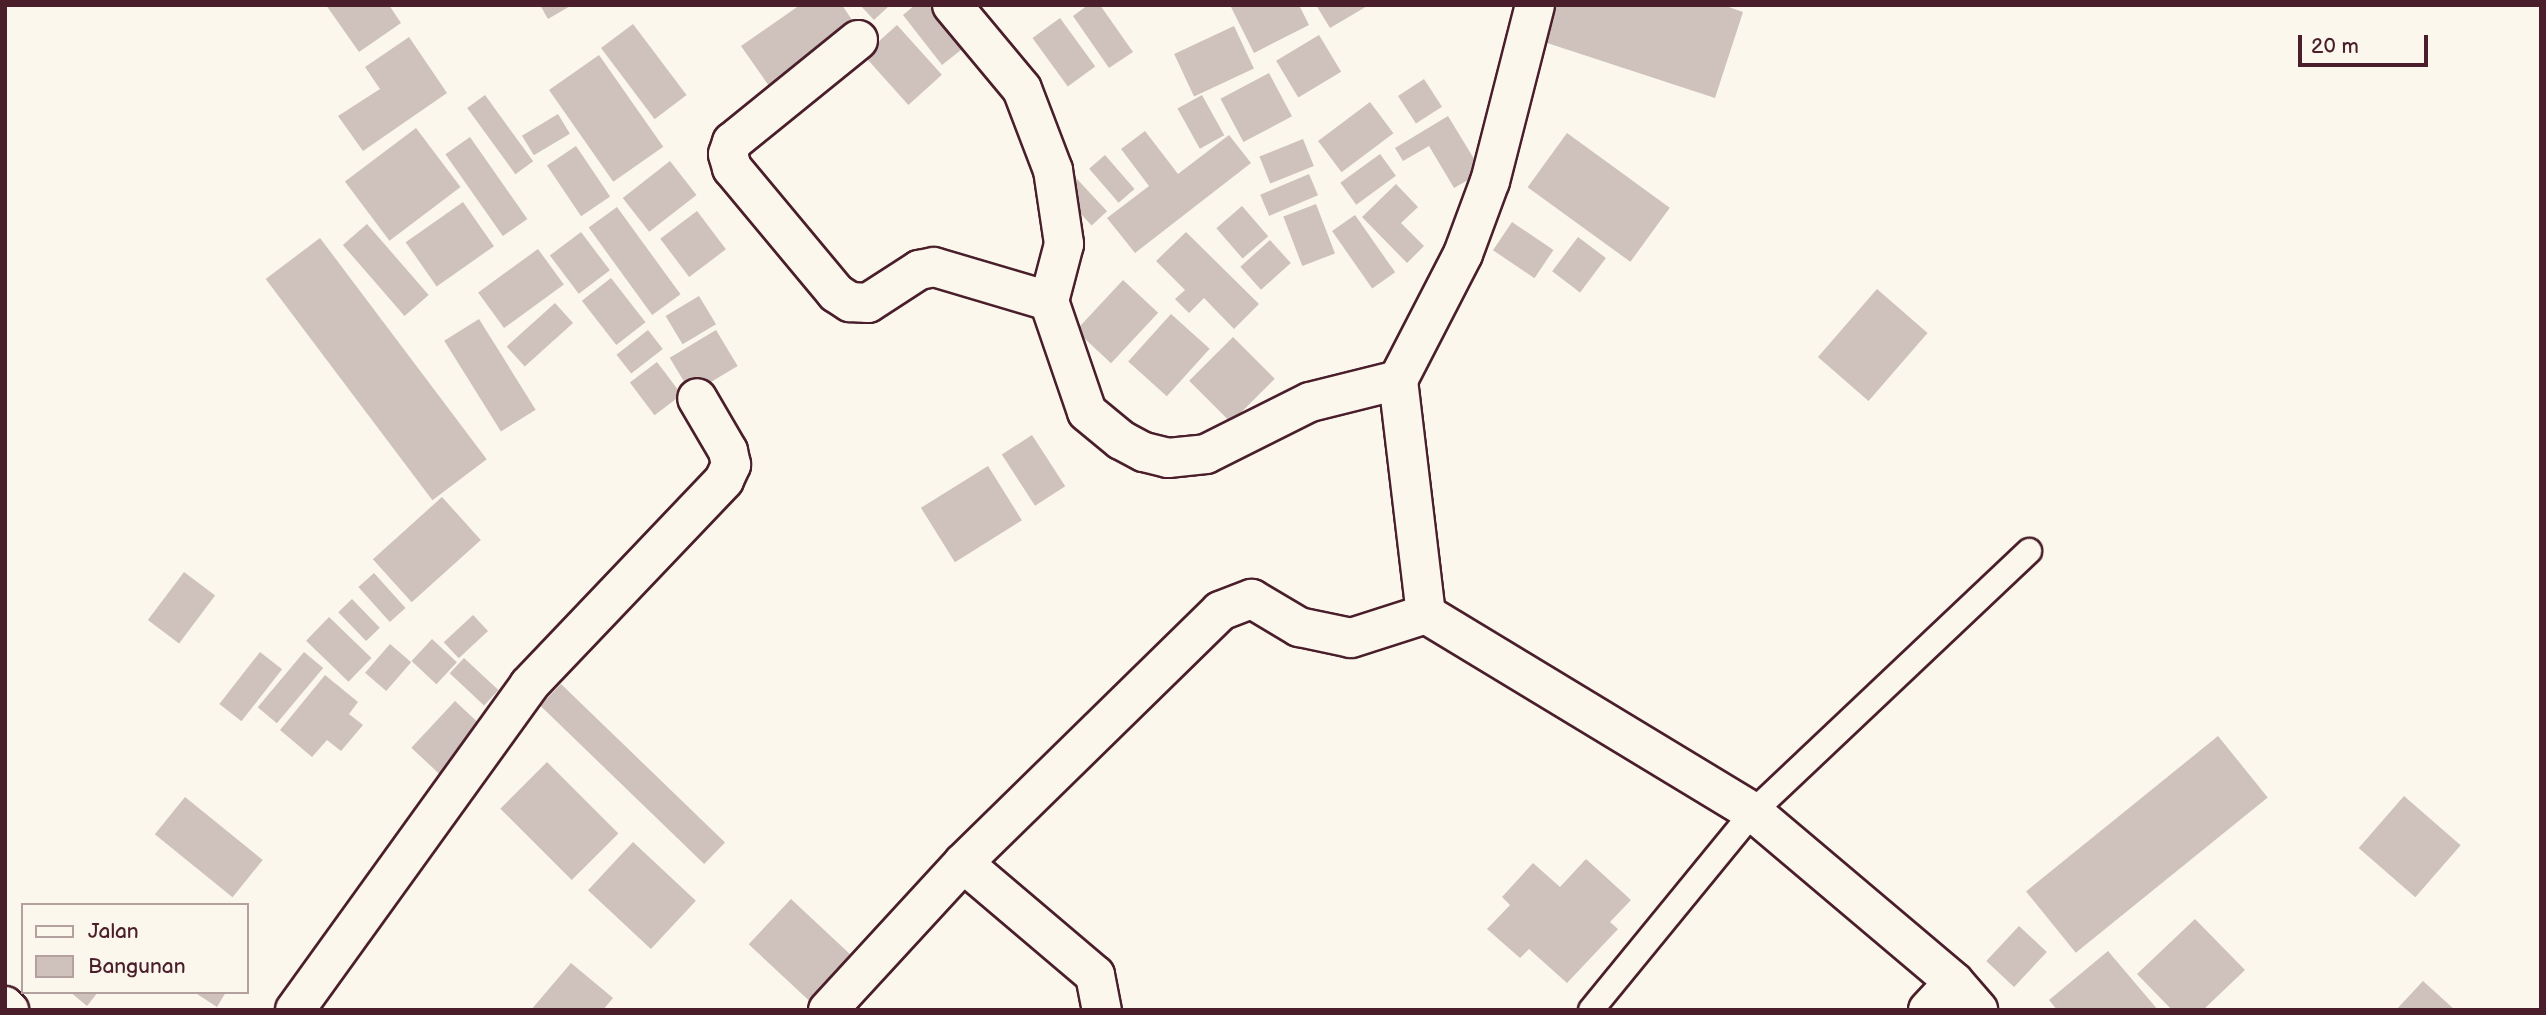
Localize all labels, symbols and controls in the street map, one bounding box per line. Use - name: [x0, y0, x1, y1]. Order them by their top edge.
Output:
- scale bar: [2301, 21, 2430, 65]
- text: 20 m: [2311, 34, 2359, 59]
- legend: [21, 903, 248, 994]
- text: Jalan: [88, 919, 139, 944]
- text: Bangunan: [88, 954, 186, 979]

